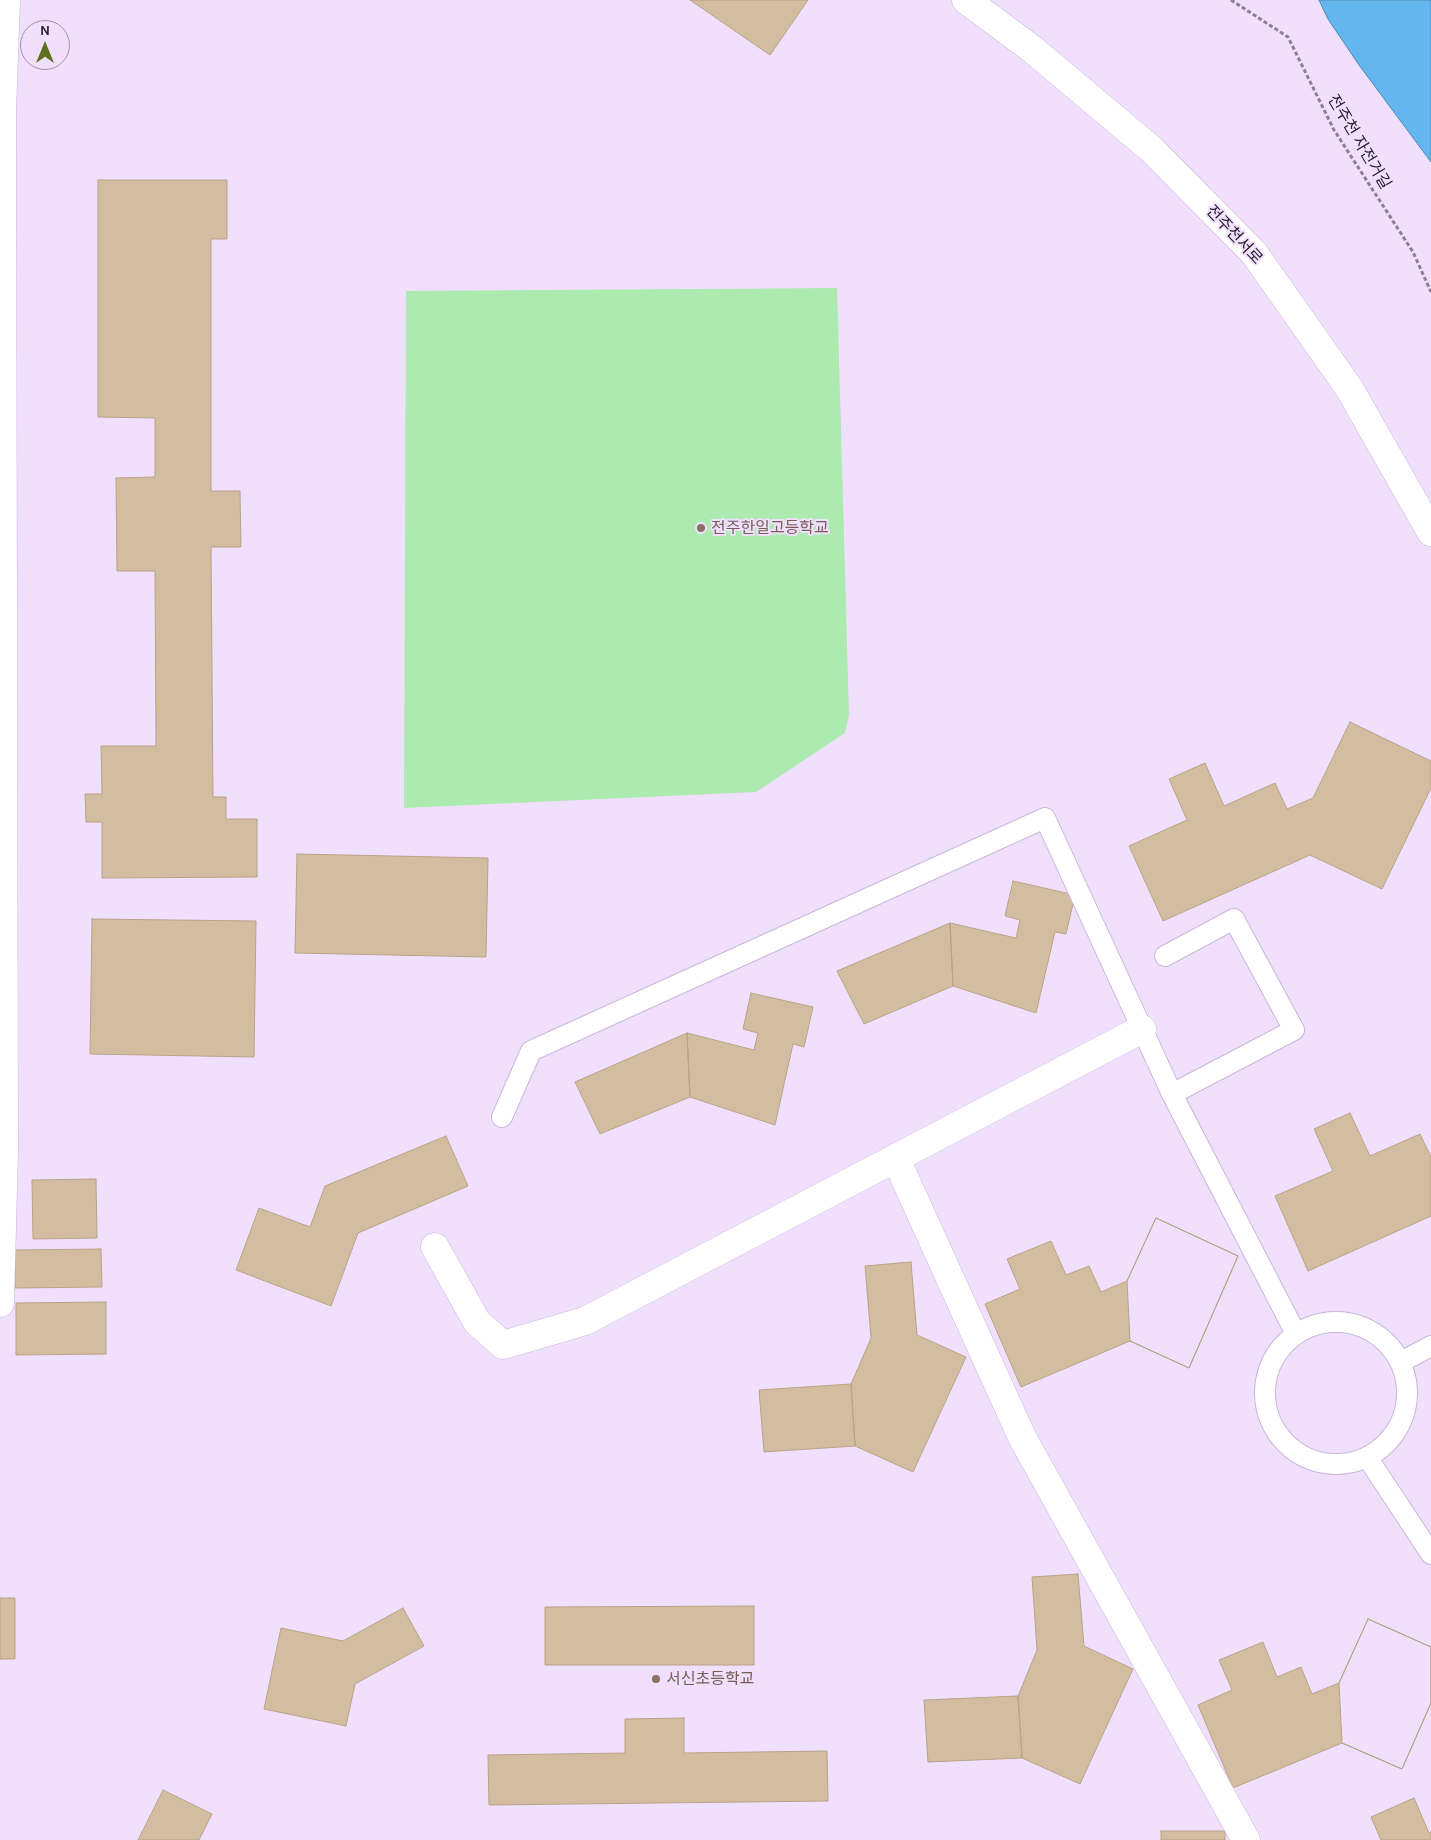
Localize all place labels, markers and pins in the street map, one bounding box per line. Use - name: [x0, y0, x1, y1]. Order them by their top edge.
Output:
- place label: 전주한일고등학교: [711, 518, 829, 538]
- marker: 전주한일고등학교: [695, 522, 707, 534]
- place label: 서신초등학교: [666, 1669, 754, 1689]
- marker: 서신초등학교: [650, 1673, 662, 1685]

